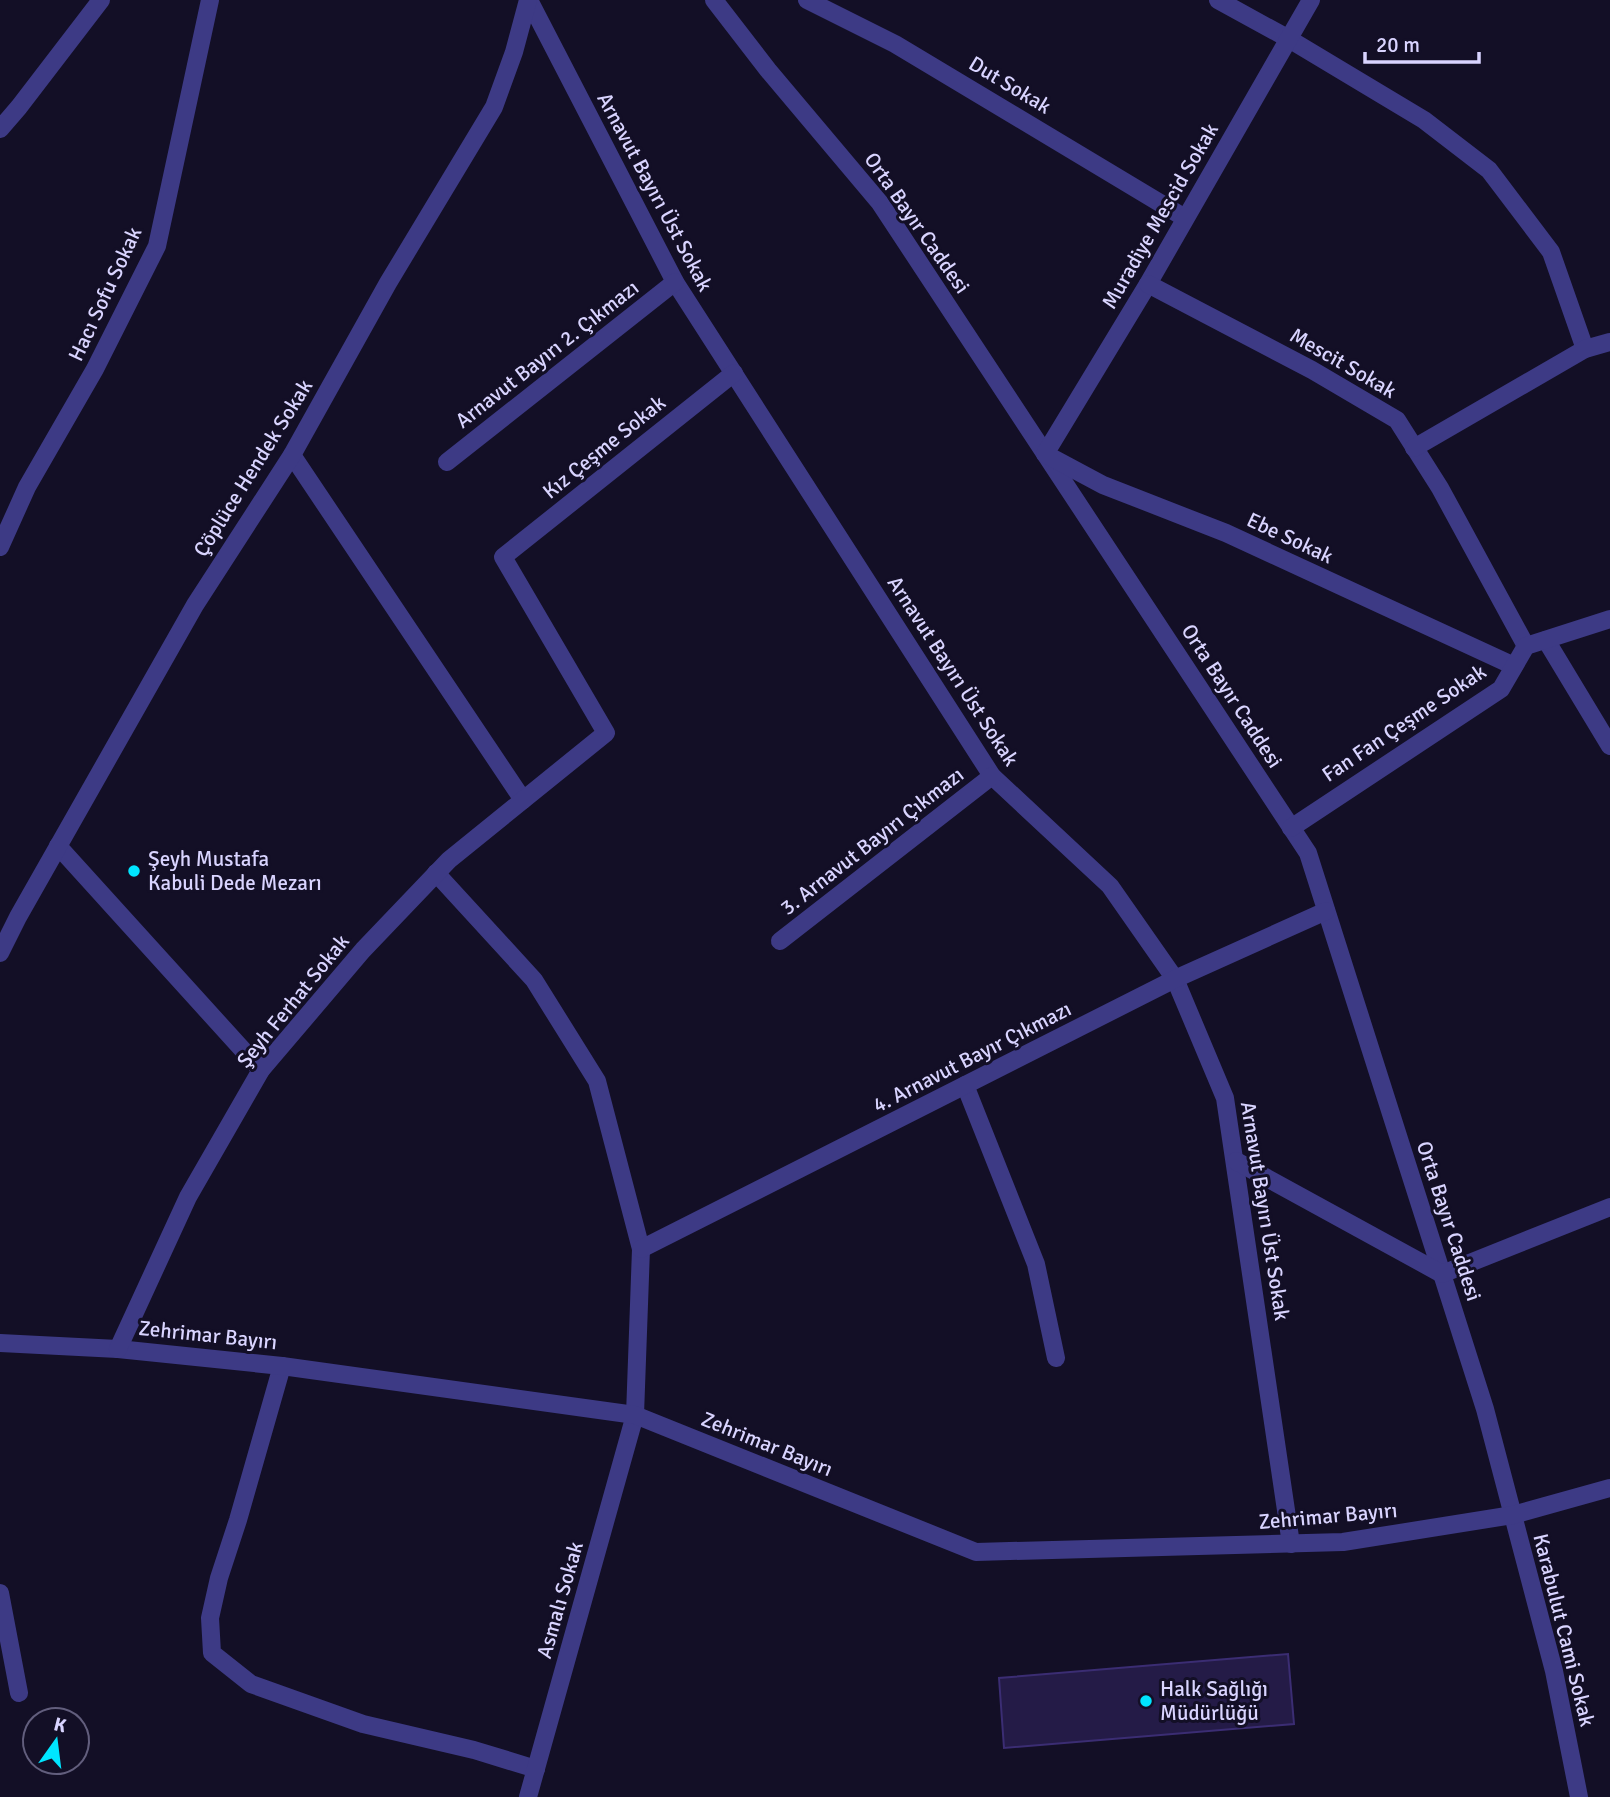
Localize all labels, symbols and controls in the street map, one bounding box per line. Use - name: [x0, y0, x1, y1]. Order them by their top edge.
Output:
- scale bar: [1365, 21, 1479, 65]
- text: 20 m: [1376, 32, 1420, 58]
- street label: Dut Sokak: [964, 50, 1056, 120]
- street label: Arnavut Bayırı Üst Sokak: [592, 88, 719, 296]
- street label: Muradiye Mescid Sokak: [1096, 118, 1224, 314]
- street label: Orta Bayır Caddesi: [859, 147, 975, 299]
- street label: Hacı Sofu Sokak: [63, 222, 148, 365]
- street label: Arnavut Bayırı 2. Çıkmazı: [450, 274, 644, 434]
- street label: Mescit Sokak: [1285, 322, 1401, 404]
- street label: Çöplüce Hendek Sokak: [188, 374, 318, 561]
- street label: Kız Çeşme Sokak: [537, 389, 671, 504]
- street label: Ebe Sokak: [1243, 507, 1338, 570]
- street label: Arnavut Bayırı Üst Sokak: [882, 571, 1024, 771]
- street label: Orta Bayır Caddesi: [1176, 619, 1288, 773]
- street label: Fan Fan Çeşme Sokak: [1317, 658, 1491, 788]
- street label: 3. Arnavut Bayırı Çıkmazı: [775, 761, 969, 921]
- place label: Şeyh Mustafa Kabuli Dede Mezarı: [148, 846, 322, 896]
- marker: Şeyh Mustafa Kabuli Dede Mezarı: [126, 863, 142, 879]
- street label: Şeyh Ferhat Sokak: [231, 929, 355, 1073]
- street label: 4. Arnavut Bayır Çıkmazı: [868, 996, 1076, 1118]
- street label: Arnavut Bayırı Üst Sokak: [1235, 1100, 1295, 1323]
- street label: Orta Bayır Caddesi: [1411, 1138, 1487, 1304]
- street label: Zehrimar Bayırı: [137, 1315, 279, 1355]
- street label: Zehrimar Bayırı: [698, 1406, 836, 1482]
- street label: Zehrimar Bayırı: [1257, 1497, 1399, 1535]
- street label: Karabulut Cami Sokak: [1527, 1531, 1601, 1730]
- street label: Asmalı Sokak: [531, 1538, 589, 1661]
- place label: Halk Sağlığı Müdürlüğü: [1160, 1676, 1268, 1726]
- marker: Halk Sağlığı Müdürlüğü: [1138, 1693, 1154, 1709]
- north arrow: [21, 1706, 91, 1776]
- text: K: [51, 1712, 69, 1739]

